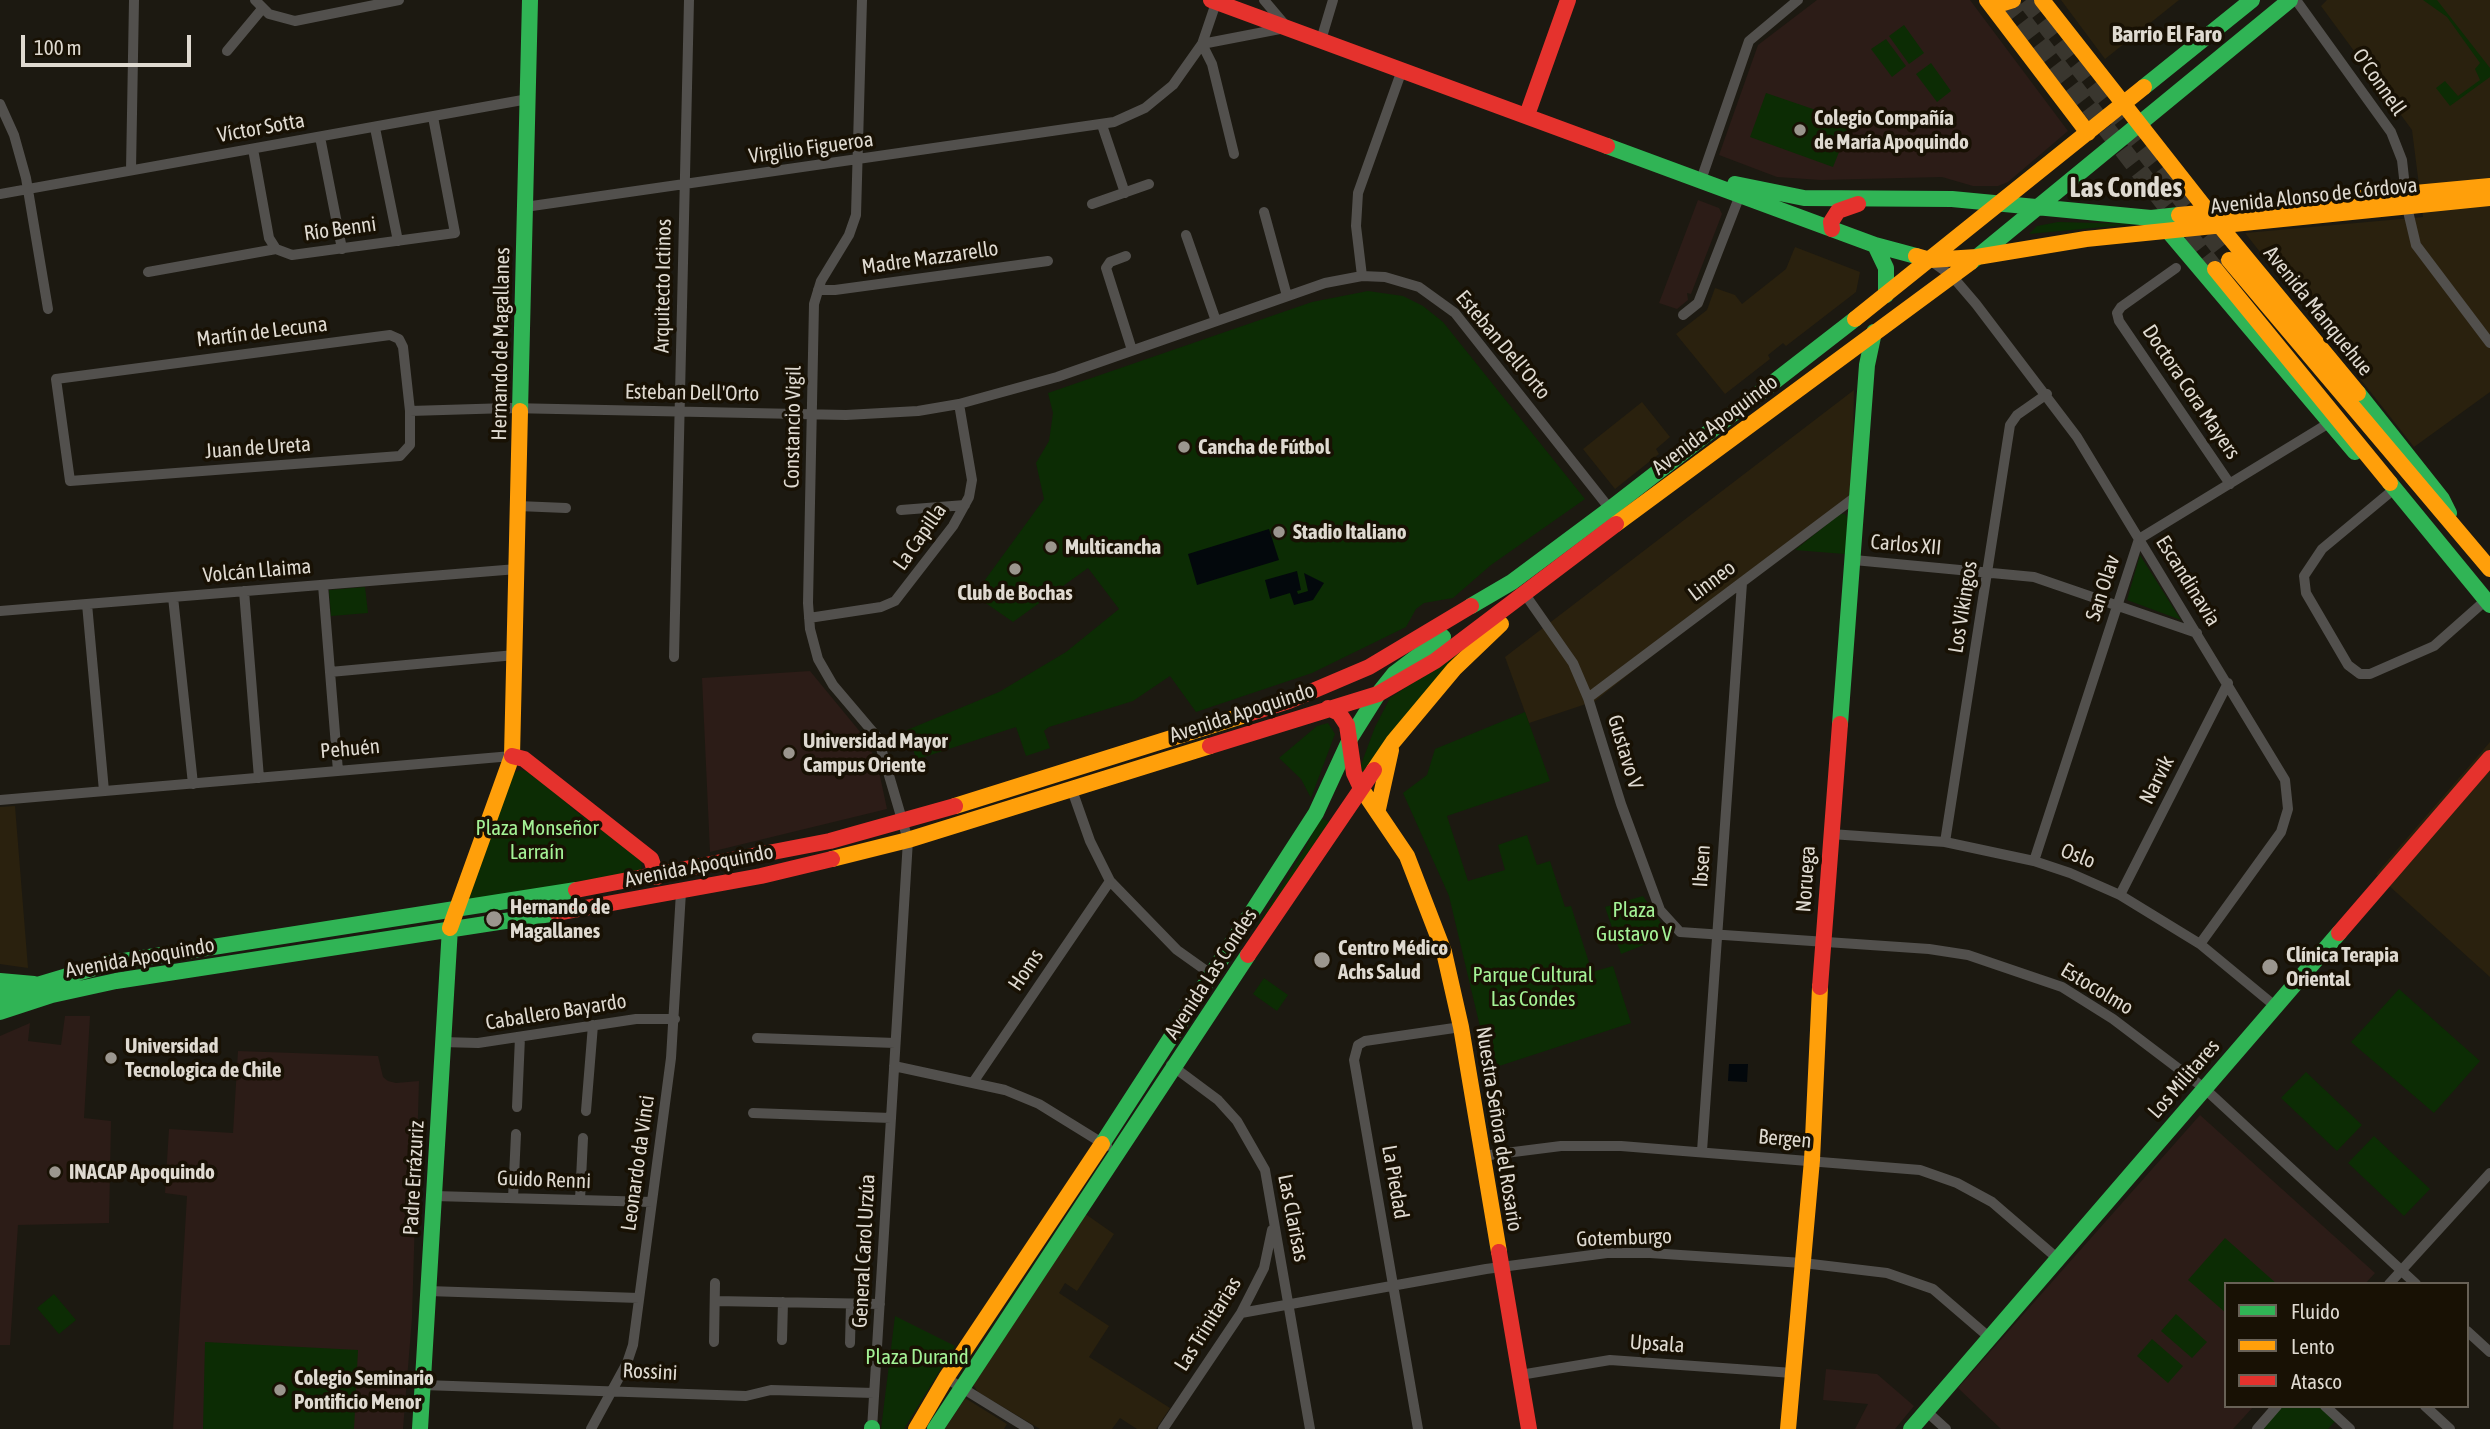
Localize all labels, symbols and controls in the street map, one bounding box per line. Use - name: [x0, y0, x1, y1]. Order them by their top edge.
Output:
- scale bar: [24, 21, 194, 65]
- district label: Barrio El Faro: [2112, 21, 2222, 49]
- text: 100 m: [34, 35, 82, 59]
- street label: O'Connell: [2347, 44, 2411, 120]
- place label: Colegio Compañía de María Apoquindo: [1814, 105, 1969, 155]
- street label: Víctor Sotta: [215, 108, 307, 148]
- marker: Colegio Compañía de María Apoquindo: [1792, 122, 1808, 138]
- street label: Virgilio Figueroa: [747, 127, 875, 169]
- district label: Las Condes: [2070, 171, 2182, 205]
- street label: Avenida Alonso de Córdova: [2210, 173, 2418, 219]
- street label: Río Benni: [302, 211, 378, 247]
- street label: Arquitecto Ictinos: [649, 219, 677, 353]
- street label: Madre Mazzarello: [860, 236, 1000, 280]
- street label: Avenida Manquehue: [2258, 241, 2378, 381]
- street label: Hernando de Magallanes: [487, 247, 515, 441]
- street label: Esteban Dell'Orto: [1450, 285, 1556, 405]
- street label: Martín de Lecuna: [195, 311, 329, 353]
- street label: Doctora Cora Mayers: [2137, 320, 2245, 464]
- street label: Constancio Vigil: [779, 365, 807, 489]
- street label: Avenida Apoquindo: [1647, 370, 1783, 480]
- street label: Esteban Dell'Orto: [625, 379, 759, 407]
- street label: Juan de Ureta: [204, 432, 312, 464]
- place label: Cancha de Fútbol: [1198, 434, 1330, 460]
- marker: Cancha de Fútbol: [1176, 439, 1192, 455]
- street label: La Capilla: [888, 499, 952, 575]
- place label: Stadio Italiano: [1293, 519, 1407, 545]
- marker: Stadio Italiano: [1271, 524, 1287, 540]
- street label: Carlos XII: [1869, 529, 1943, 561]
- street label: Escandinavia: [2150, 531, 2226, 631]
- place label: Multicancha: [1065, 534, 1161, 560]
- marker: Multicancha: [1043, 539, 1059, 555]
- street label: San Olav: [2081, 552, 2125, 624]
- street label: Volcán Llaima: [202, 554, 312, 588]
- street label: Linneo: [1683, 555, 1741, 607]
- street label: Los Vikingos: [1943, 559, 1983, 655]
- marker: Club de Bochas: [1007, 561, 1023, 577]
- place label: Club de Bochas: [957, 580, 1073, 606]
- street label: Avenida Apoquindo: [1166, 678, 1318, 748]
- street label: Gustavo V: [1602, 712, 1648, 792]
- place label: Universidad Mayor Campus Oriente: [803, 728, 948, 778]
- street label: Pehuén: [319, 734, 381, 764]
- marker: Universidad Mayor Campus Oriente: [781, 745, 797, 761]
- street label: Narvik: [2134, 752, 2180, 808]
- park label: Plaza Monseñor Larraín: [475, 815, 599, 865]
- street label: Oslo: [2057, 838, 2099, 874]
- street label: Avenida Apoquindo: [623, 839, 775, 893]
- street label: Ibsen: [1688, 844, 1716, 888]
- street label: Noruega: [1791, 845, 1821, 913]
- place label: Hernando de Magallanes: [510, 894, 610, 944]
- park label: Plaza Gustavo V: [1596, 897, 1672, 947]
- street label: Avenida Las Condes: [1159, 904, 1263, 1044]
- marker: Hernando de Magallanes: [484, 909, 504, 929]
- street label: Avenida Apoquindo: [63, 932, 217, 984]
- place label: Centro Médico Achs Salud: [1338, 935, 1448, 985]
- place label: Clínica Terapia Oriental: [2286, 942, 2399, 992]
- street label: Homs: [1003, 944, 1049, 996]
- marker: Centro Médico Achs Salud: [1312, 950, 1332, 970]
- marker: Clínica Terapia Oriental: [2260, 957, 2280, 977]
- street label: Estocolmo: [2056, 958, 2138, 1020]
- park label: Parque Cultural Las Condes: [1473, 962, 1593, 1012]
- street label: Caballero Bayardo: [484, 988, 628, 1036]
- street label: Nuestra Señora del Rosario: [1470, 1025, 1528, 1233]
- place label: Universidad Tecnologica de Chile: [125, 1033, 281, 1083]
- street label: Los Militares: [2143, 1034, 2225, 1124]
- marker: Universidad Tecnologica de Chile: [103, 1050, 119, 1066]
- street label: Leonardo da Vinci: [616, 1094, 660, 1232]
- street label: Padre Errázuriz: [398, 1120, 430, 1236]
- street label: Bergen: [1757, 1124, 1813, 1154]
- street label: La Piedad: [1376, 1143, 1414, 1221]
- place label: INACAP Apoquindo: [69, 1159, 215, 1185]
- marker: INACAP Apoquindo: [47, 1164, 63, 1180]
- street label: Guido Renni: [497, 1166, 591, 1194]
- street label: Las Clarisas: [1272, 1172, 1314, 1264]
- street label: General Carol Urzúa: [847, 1173, 881, 1329]
- street label: Gotemburgo: [1576, 1224, 1672, 1252]
- street label: Las Trinitarias: [1169, 1272, 1247, 1376]
- legend: [2224, 1282, 2469, 1408]
- text: Fluido: [2291, 1299, 2340, 1323]
- street label: Upsala: [1629, 1330, 1685, 1358]
- text: Lento: [2291, 1334, 2335, 1358]
- park label: Plaza Durand: [865, 1344, 969, 1370]
- street label: Rossini: [622, 1358, 678, 1386]
- place label: Colegio Seminario Pontificio Menor: [294, 1365, 434, 1415]
- text: Atasco: [2291, 1369, 2342, 1393]
- marker: Colegio Seminario Pontificio Menor: [272, 1382, 288, 1398]

